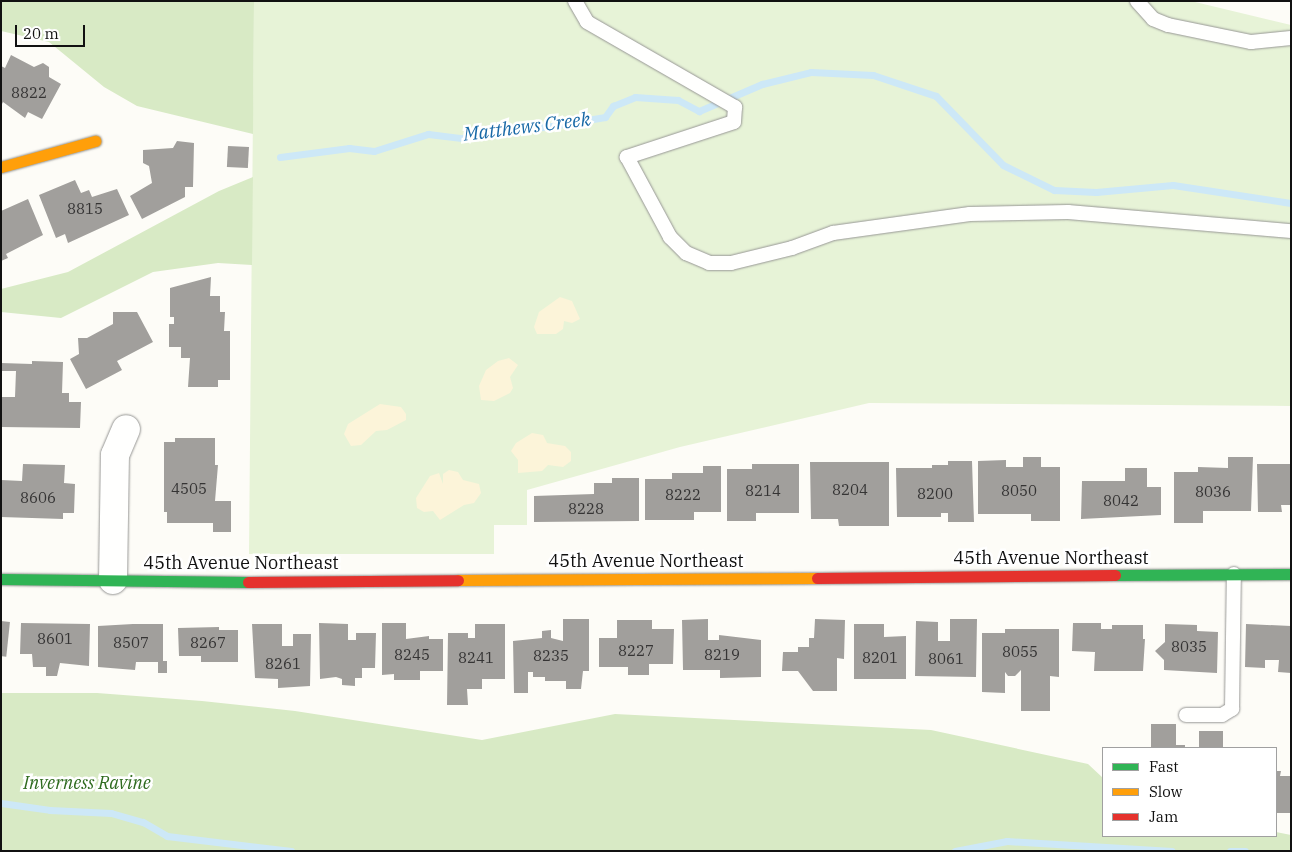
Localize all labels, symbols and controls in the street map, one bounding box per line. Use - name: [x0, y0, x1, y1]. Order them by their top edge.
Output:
- scale bar: [18, 15, 88, 47]
- text: 20 m: [23, 24, 59, 43]
- house number: 8822: [11, 84, 47, 102]
- water label: Matthews Creek: [462, 108, 592, 146]
- house number: 8815: [67, 200, 103, 218]
- house number: 4505: [171, 480, 207, 498]
- house number: 8204: [832, 481, 868, 499]
- house number: 8214: [745, 482, 781, 500]
- house number: 8050: [1001, 482, 1037, 500]
- house number: 8036: [1195, 483, 1231, 501]
- house number: 8200: [917, 485, 953, 503]
- house number: 8222: [665, 486, 701, 504]
- house number: 8606: [20, 489, 56, 507]
- house number: 8042: [1103, 492, 1139, 510]
- house number: 8228: [568, 500, 604, 518]
- street label: 45th Avenue Northeast: [953, 547, 1149, 569]
- street label: 45th Avenue Northeast: [548, 550, 744, 572]
- street label: 45th Avenue Northeast: [143, 552, 339, 574]
- house number: 8601: [37, 630, 73, 648]
- house number: 8507: [113, 634, 149, 652]
- house number: 8267: [190, 634, 226, 652]
- house number: 8035: [1171, 638, 1207, 656]
- house number: 8227: [618, 642, 654, 660]
- house number: 8055: [1002, 643, 1038, 661]
- house number: 8245: [394, 646, 430, 664]
- house number: 8219: [704, 646, 740, 664]
- house number: 8235: [533, 647, 569, 665]
- house number: 8241: [458, 649, 494, 667]
- house number: 8201: [862, 649, 898, 667]
- house number: 8061: [928, 650, 964, 668]
- house number: 8261: [265, 655, 301, 673]
- legend: [1102, 747, 1277, 837]
- text: Fast: [1149, 757, 1179, 776]
- park label: Inverness Ravine: [23, 772, 151, 794]
- text: Slow: [1149, 782, 1182, 801]
- text: Jam: [1149, 807, 1178, 826]

